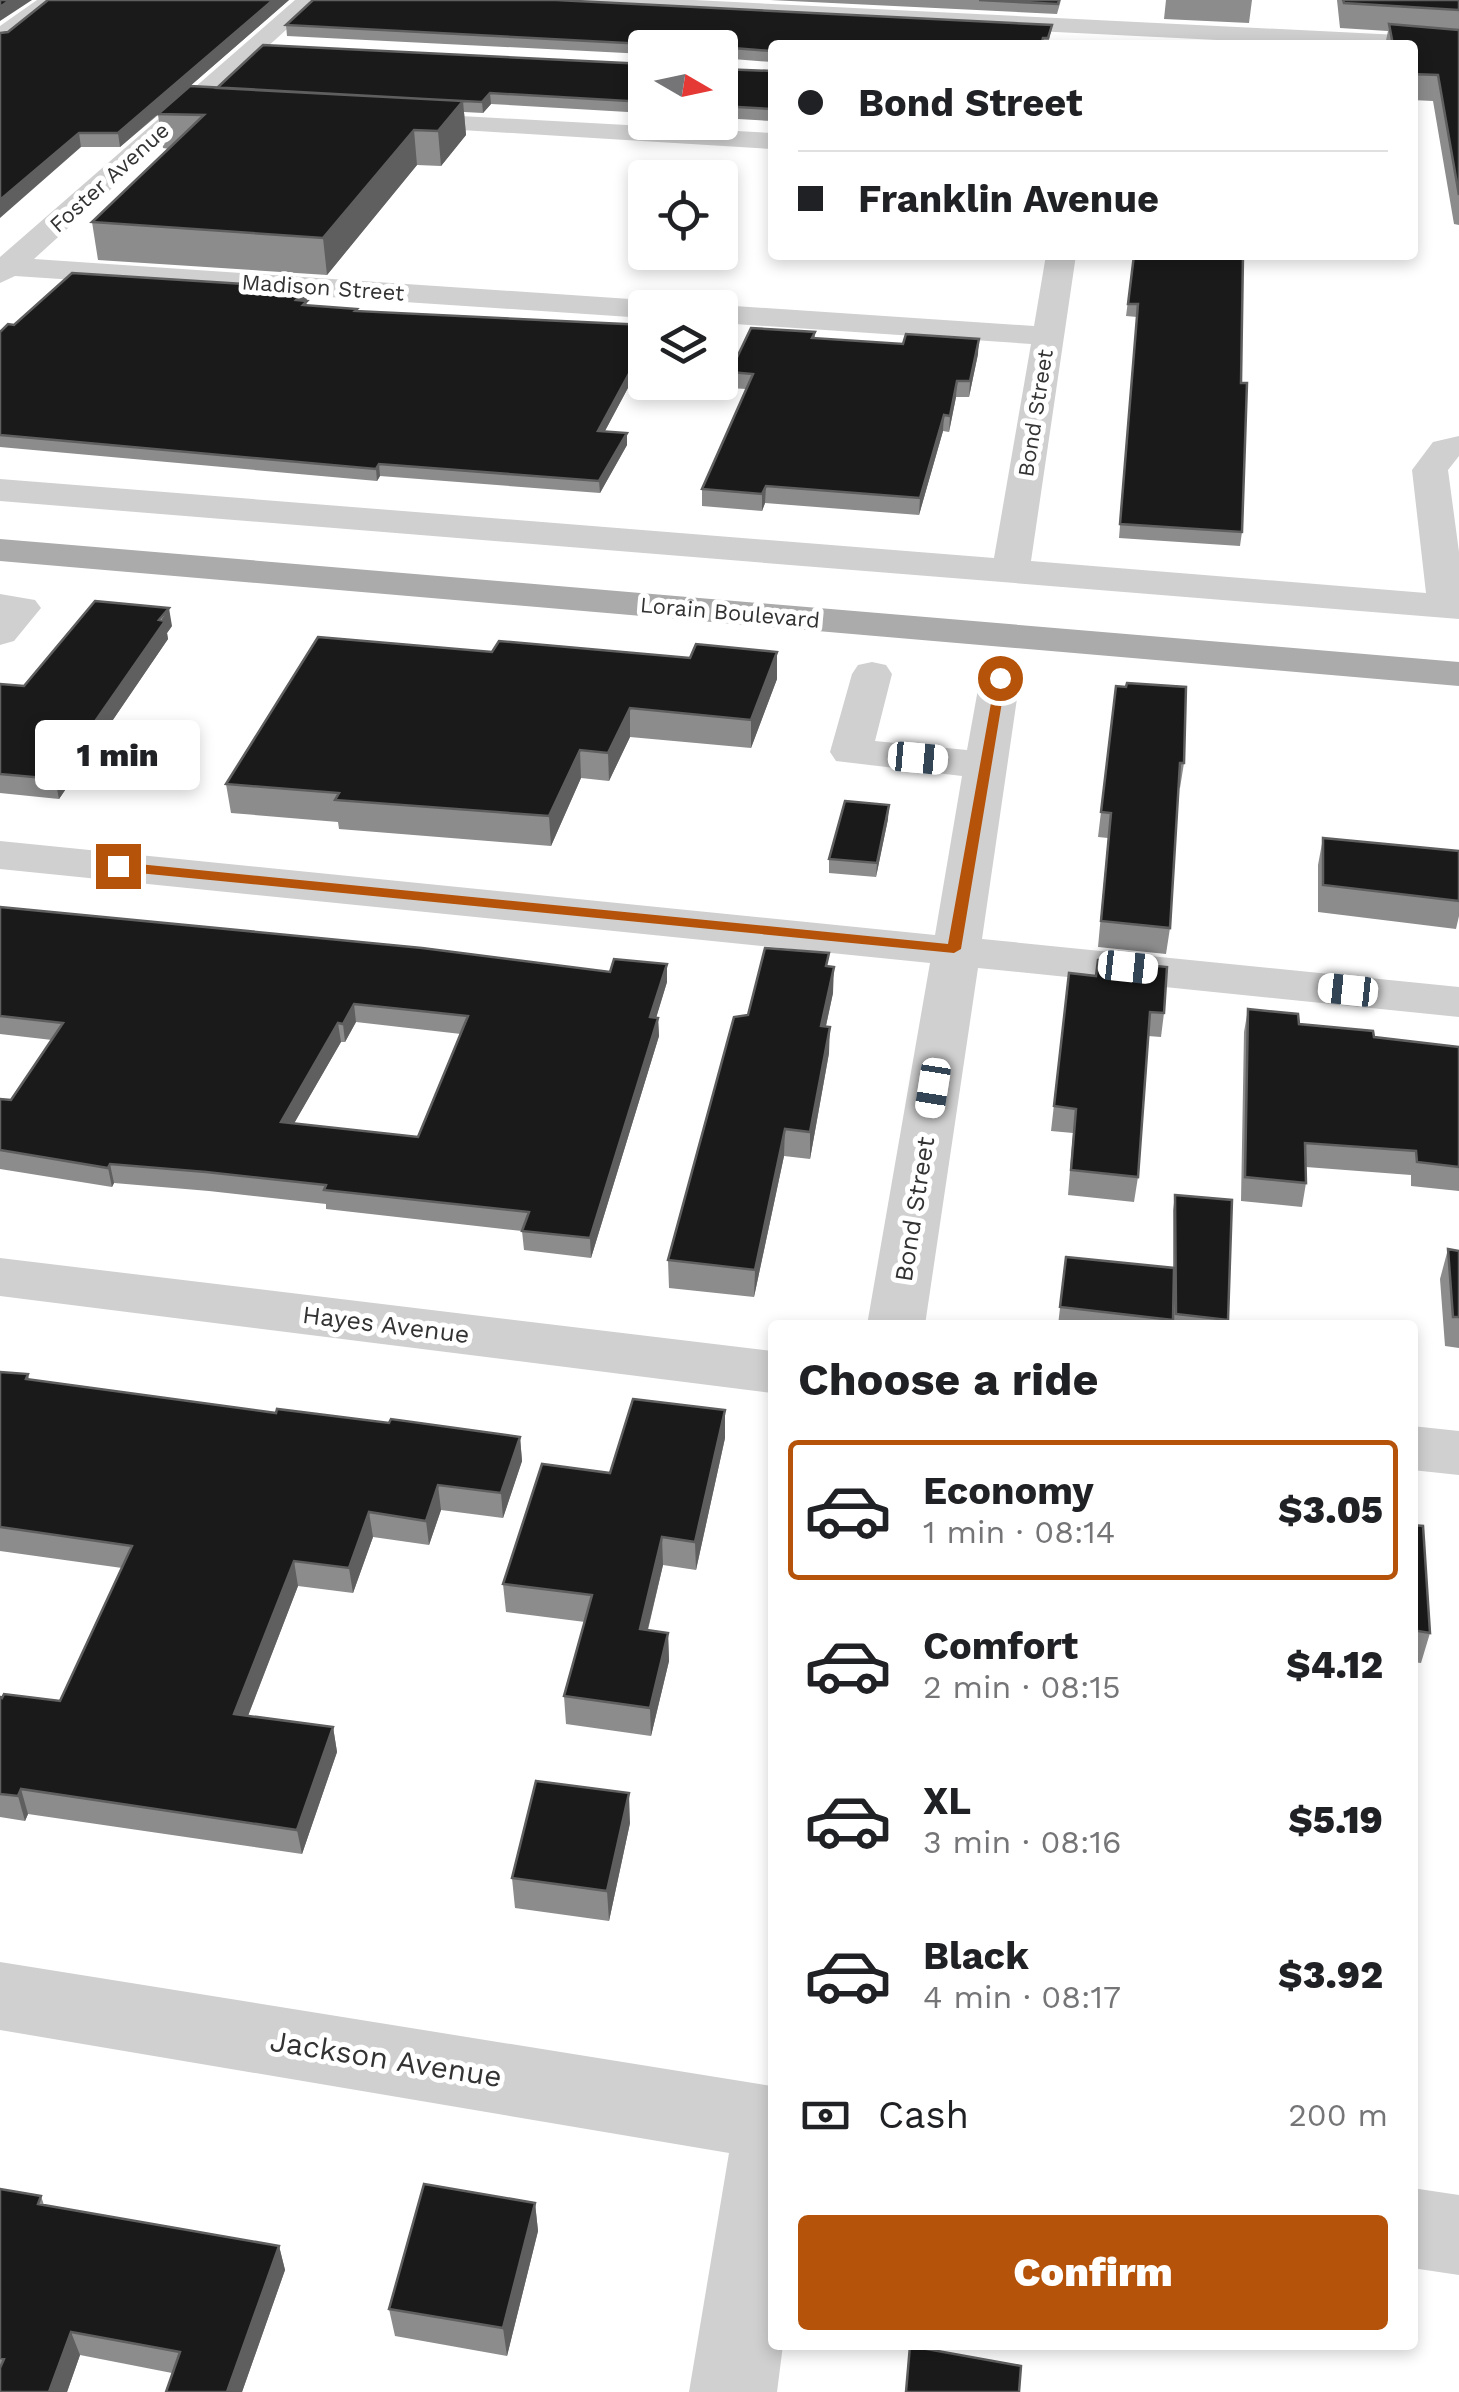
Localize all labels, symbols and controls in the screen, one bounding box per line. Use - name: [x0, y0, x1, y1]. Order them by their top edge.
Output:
- north arrow: [628, 30, 738, 140]
- map controls: [628, 30, 738, 400]
- text: Bond Street: [858, 81, 1083, 125]
- street label: Foster Avenue: [45, 117, 174, 237]
- button: locate: [628, 160, 738, 270]
- text: Franklin Avenue: [858, 177, 1159, 221]
- street label: Madison Street: [241, 269, 405, 306]
- button: layers: [628, 290, 738, 400]
- street label: Bond Street: [1013, 348, 1058, 479]
- street label: Lorain Boulevard: [639, 592, 821, 633]
- route start: [978, 656, 1023, 701]
- callout: 1 min: [36, 721, 200, 791]
- text: 1 min: [76, 736, 159, 774]
- car: [887, 740, 949, 776]
- route end: [96, 844, 141, 889]
- car: [1097, 949, 1159, 985]
- car: [1317, 972, 1379, 1008]
- car: [913, 1056, 953, 1120]
- street label: Bond Street: [889, 1134, 940, 1284]
- street label: Hayes Avenue: [301, 1300, 471, 1349]
- text: Choose a ride: [798, 1353, 1098, 1406]
- icon: car: [803, 1465, 893, 1555]
- text: Economy: [923, 1469, 1094, 1513]
- text: $3.05: [1278, 1488, 1383, 1532]
- text: 1 min · 08:14: [923, 1513, 1115, 1551]
- icon: car: [803, 1620, 893, 1710]
- text: Comfort: [923, 1624, 1078, 1668]
- text: $4.12: [1286, 1643, 1383, 1687]
- text: 2 min · 08:15: [923, 1668, 1121, 1706]
- icon: car: [803, 1775, 893, 1865]
- text: XL: [923, 1779, 971, 1823]
- text: $5.19: [1288, 1798, 1383, 1842]
- text: 3 min · 08:16: [923, 1823, 1121, 1861]
- icon: car: [803, 1930, 893, 2020]
- text: Black: [923, 1934, 1029, 1978]
- text: $3.92: [1278, 1953, 1383, 1997]
- text: 4 min · 08:17: [923, 1978, 1121, 2016]
- street label: Jackson Avenue: [268, 2023, 505, 2094]
- icon: cash: [798, 2088, 853, 2143]
- text: Cash: [878, 2093, 969, 2137]
- text: 200 m: [1288, 2096, 1388, 2134]
- button: Confirm: [798, 2215, 1388, 2330]

